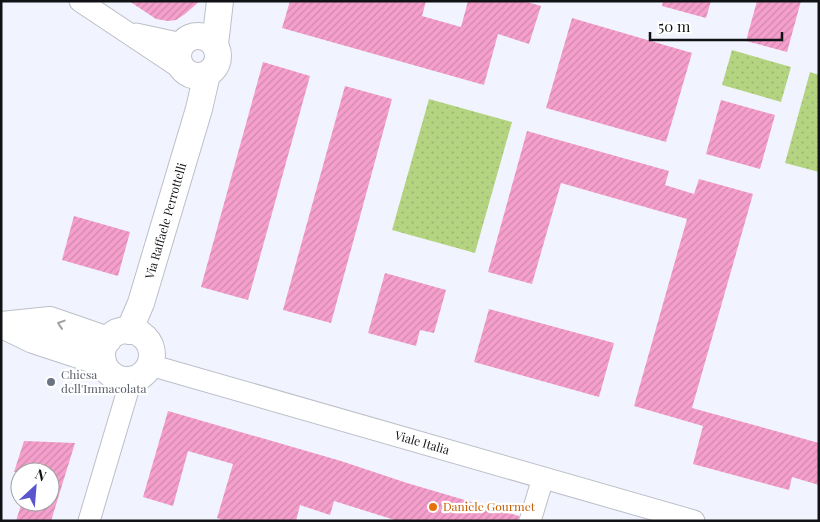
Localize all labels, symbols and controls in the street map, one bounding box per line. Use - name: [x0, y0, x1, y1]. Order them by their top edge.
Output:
- scale bar: [650, 10, 782, 42]
- text: 50 m: [658, 16, 691, 36]
- street label: Via Raffaele Perrottelli: [141, 160, 189, 282]
- one-way arrow: [58, 320, 66, 330]
- place label: Chiesa dell'Immacolata: [61, 366, 146, 396]
- marker: Chiesa dell'Immacolata: [45, 376, 57, 388]
- street label: Viale Italia: [392, 426, 452, 457]
- north arrow: [10, 462, 60, 512]
- text: N: [32, 464, 50, 486]
- place label: Daniele Gourmet: [443, 498, 536, 514]
- marker: Daniele Gourmet: [427, 501, 439, 513]

